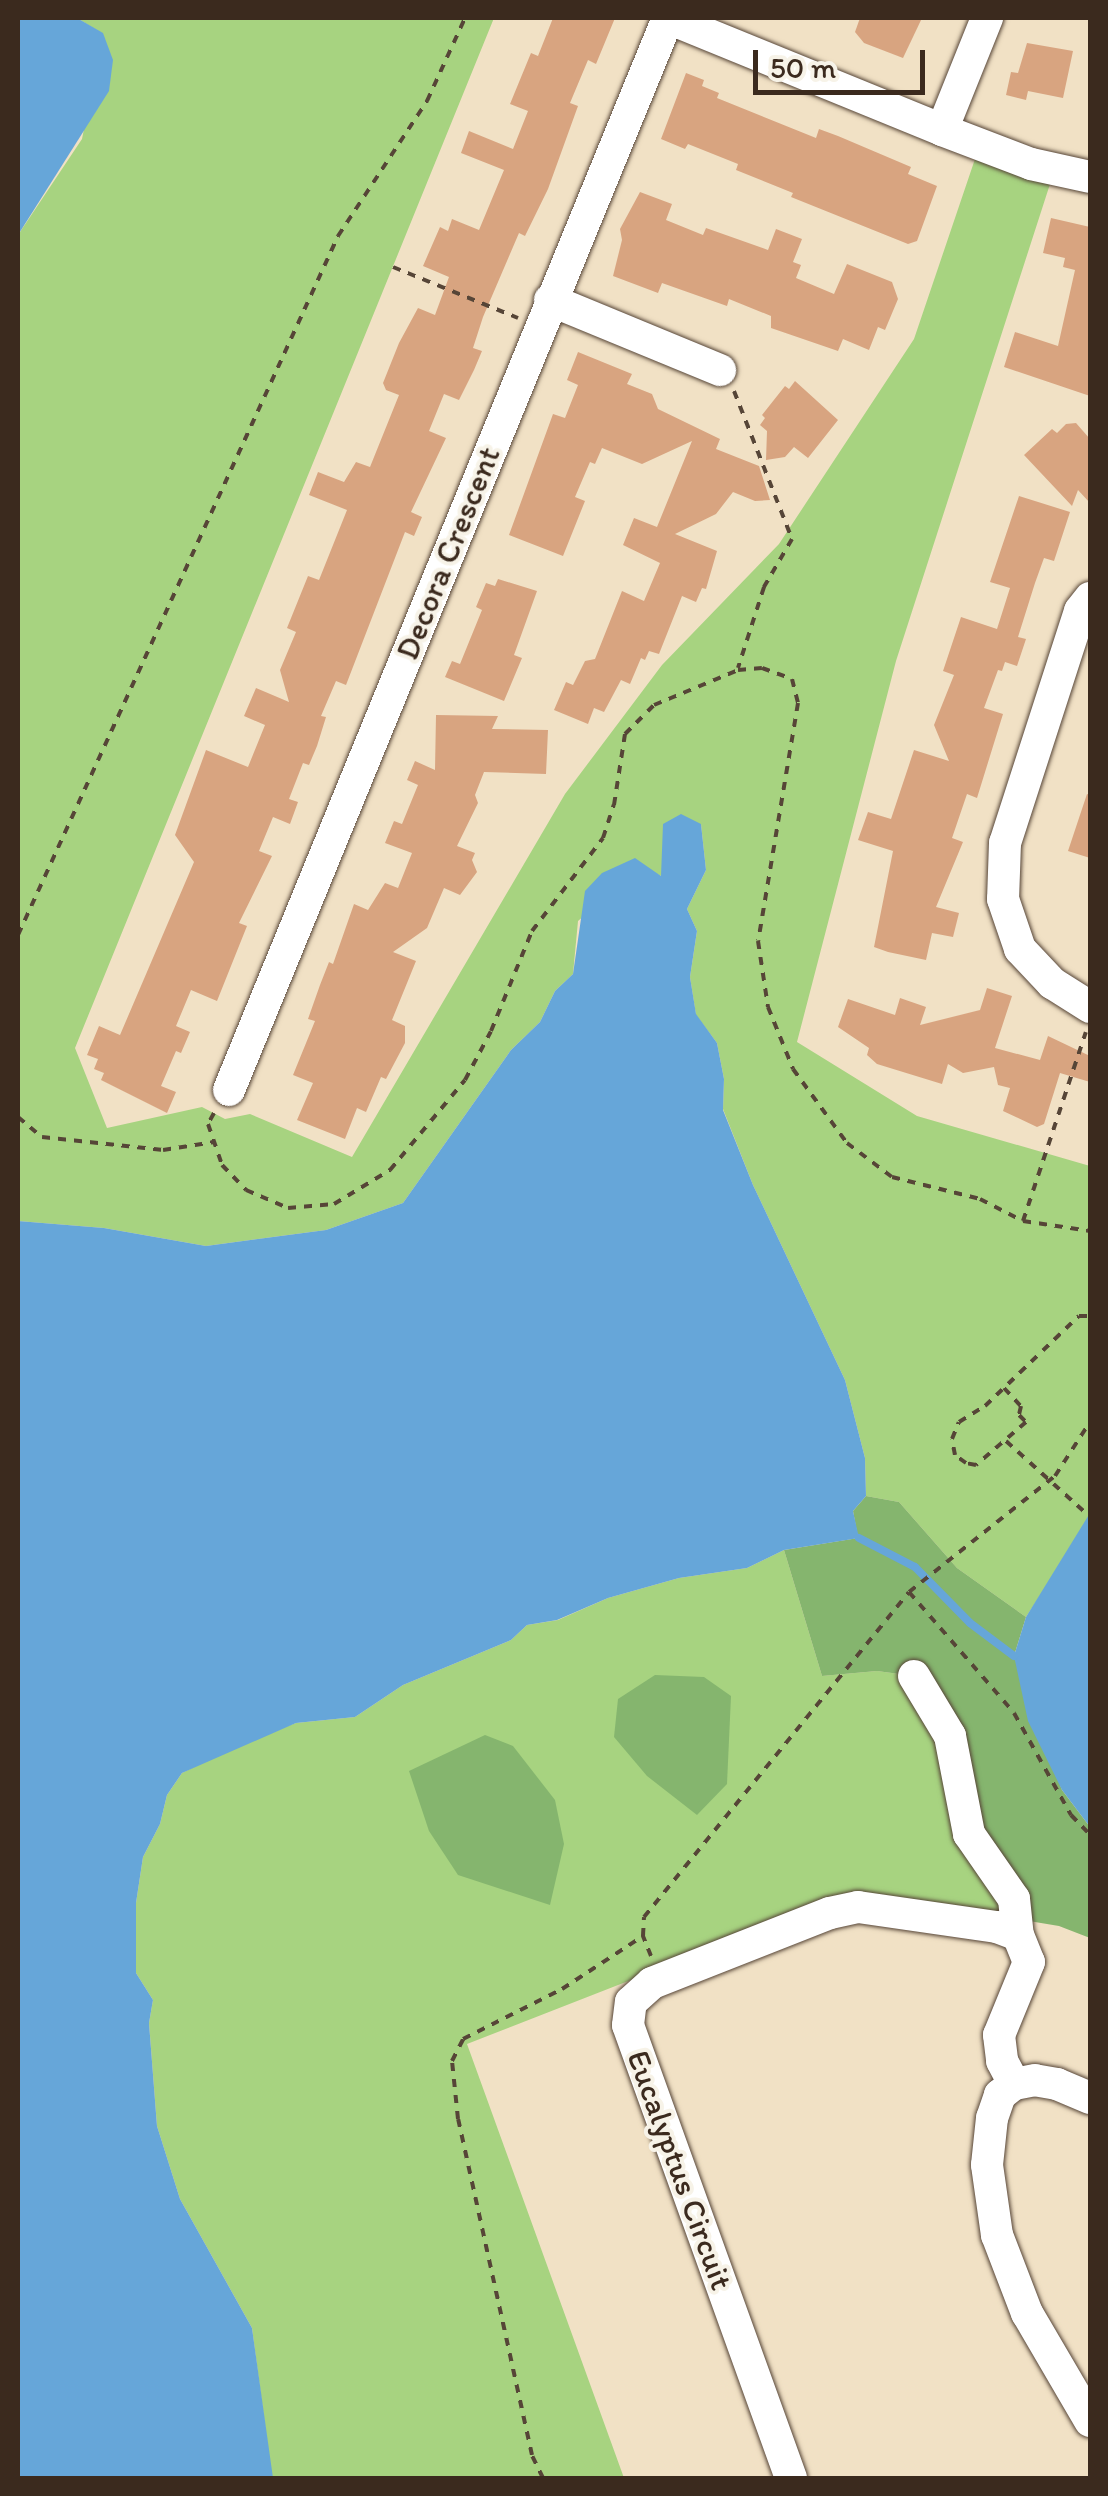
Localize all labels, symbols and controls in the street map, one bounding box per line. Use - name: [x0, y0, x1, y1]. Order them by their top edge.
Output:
- scale bar: [758, 30, 930, 92]
- text: 50 m: [770, 49, 836, 86]
- street label: Decora Crescent: [388, 441, 508, 665]
- street label: Eucalyptus Circuit: [619, 2045, 741, 2295]

